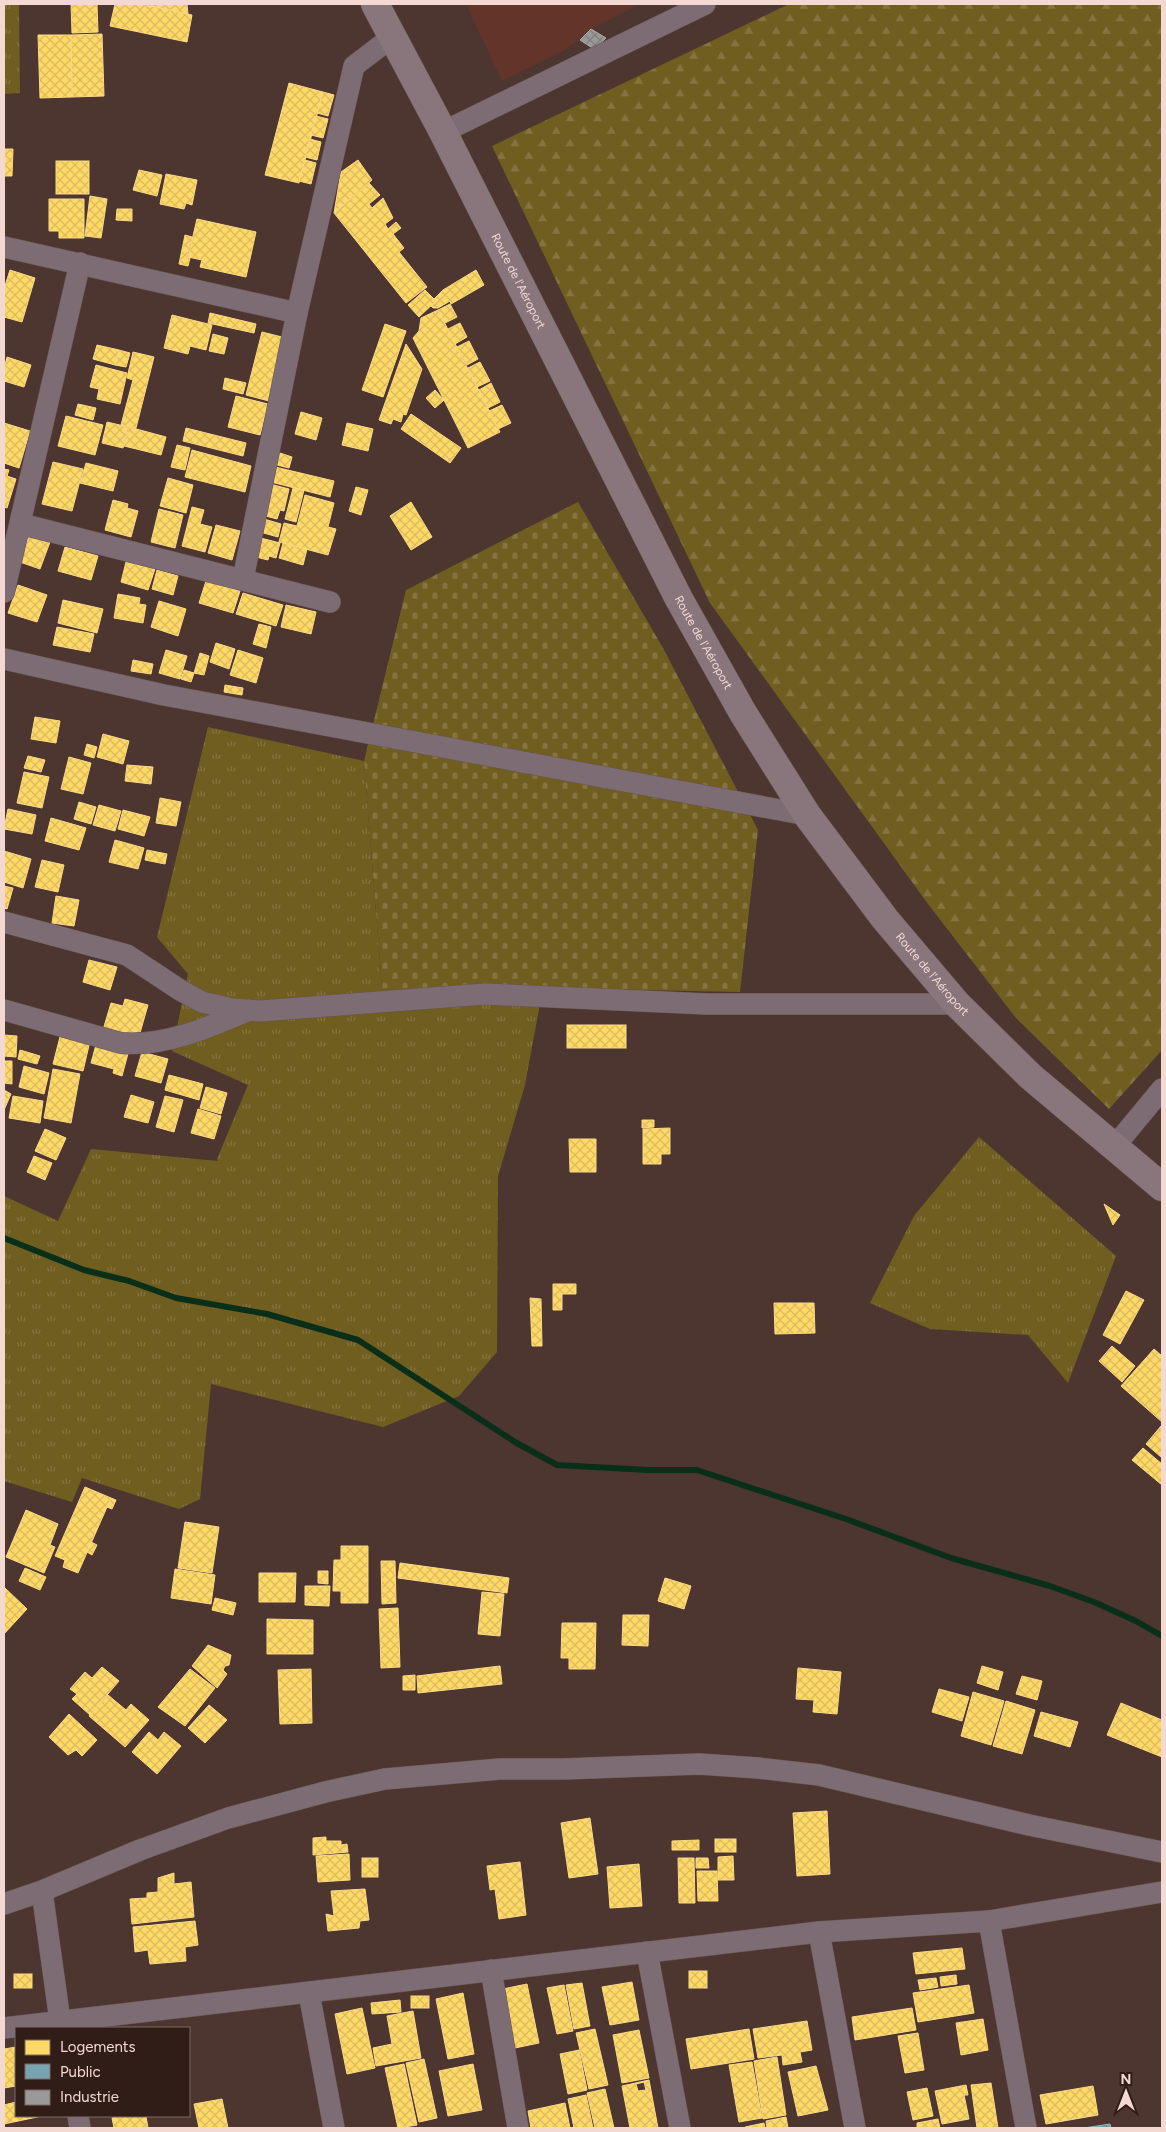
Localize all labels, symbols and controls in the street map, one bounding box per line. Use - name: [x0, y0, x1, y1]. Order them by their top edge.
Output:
- street label: Route de l'Aéroport: [488, 231, 549, 332]
- street label: Route de l'Aéroport: [672, 593, 735, 692]
- street label: Route de l'Aéroport: [893, 930, 972, 1019]
- legend: [15, 2027, 190, 2117]
- text: Logements: [60, 2038, 135, 2056]
- text: Public: [60, 2063, 101, 2081]
- north arrow: [1101, 2067, 1151, 2117]
- text: N: [1121, 2071, 1131, 2088]
- text: Industrie: [60, 2088, 119, 2106]

